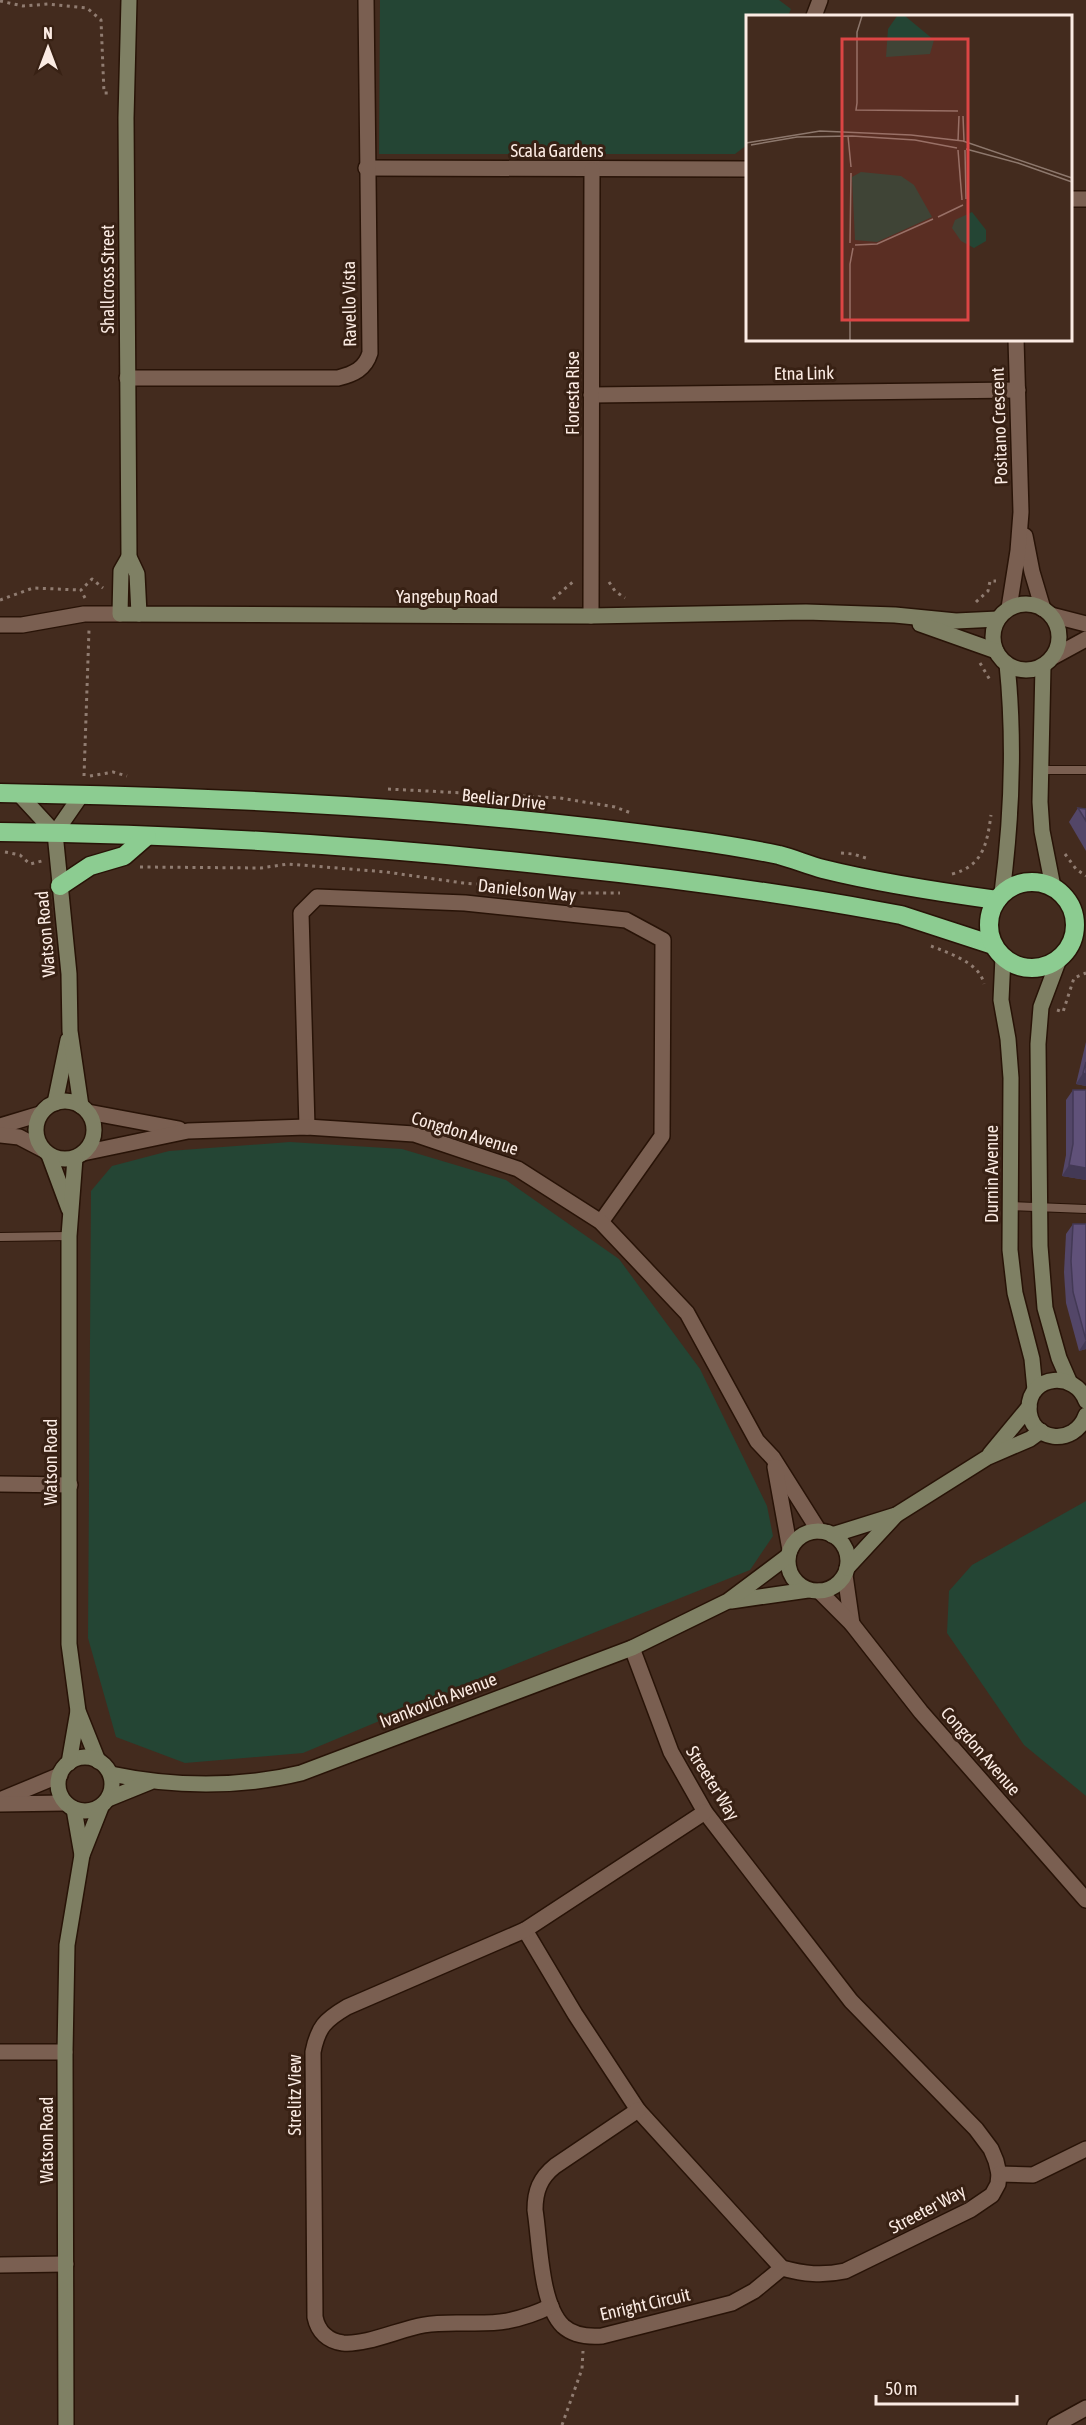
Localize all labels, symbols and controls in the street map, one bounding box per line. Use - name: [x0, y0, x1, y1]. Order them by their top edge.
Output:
- inset map: [746, 15, 1071, 340]
- north arrow: [18, 18, 78, 78]
- text: N: [43, 24, 53, 42]
- street label: Scala Gardens: [510, 140, 604, 161]
- street label: Shallcross Street: [97, 224, 118, 334]
- street label: Ravello Vista: [338, 261, 360, 347]
- street label: Floresta Rise: [562, 351, 583, 435]
- street label: Etna Link: [774, 362, 834, 384]
- street label: Positano Crescent: [986, 367, 1012, 485]
- street label: Yangebup Road: [396, 586, 498, 607]
- street label: Beeliar Drive: [461, 784, 547, 814]
- street label: Danielson Way: [477, 874, 577, 906]
- street label: Watson Road: [31, 890, 59, 978]
- street label: Congdon Avenue: [409, 1107, 521, 1159]
- street label: Durnin Avenue: [981, 1125, 1002, 1223]
- street label: Watson Road: [40, 1419, 61, 1505]
- street label: Ivankovich Avenue: [376, 1668, 500, 1732]
- street label: Congdon Avenue: [937, 1702, 1025, 1800]
- street label: Streeter Way: [682, 1742, 744, 1824]
- street label: Strelitz View: [284, 2054, 305, 2135]
- street label: Watson Road: [36, 2097, 57, 2183]
- street label: Streeter Way: [885, 2180, 969, 2238]
- street label: Enright Circuit: [598, 2283, 692, 2325]
- scale bar: [876, 2368, 1017, 2406]
- text: 50 m: [885, 2378, 917, 2399]

